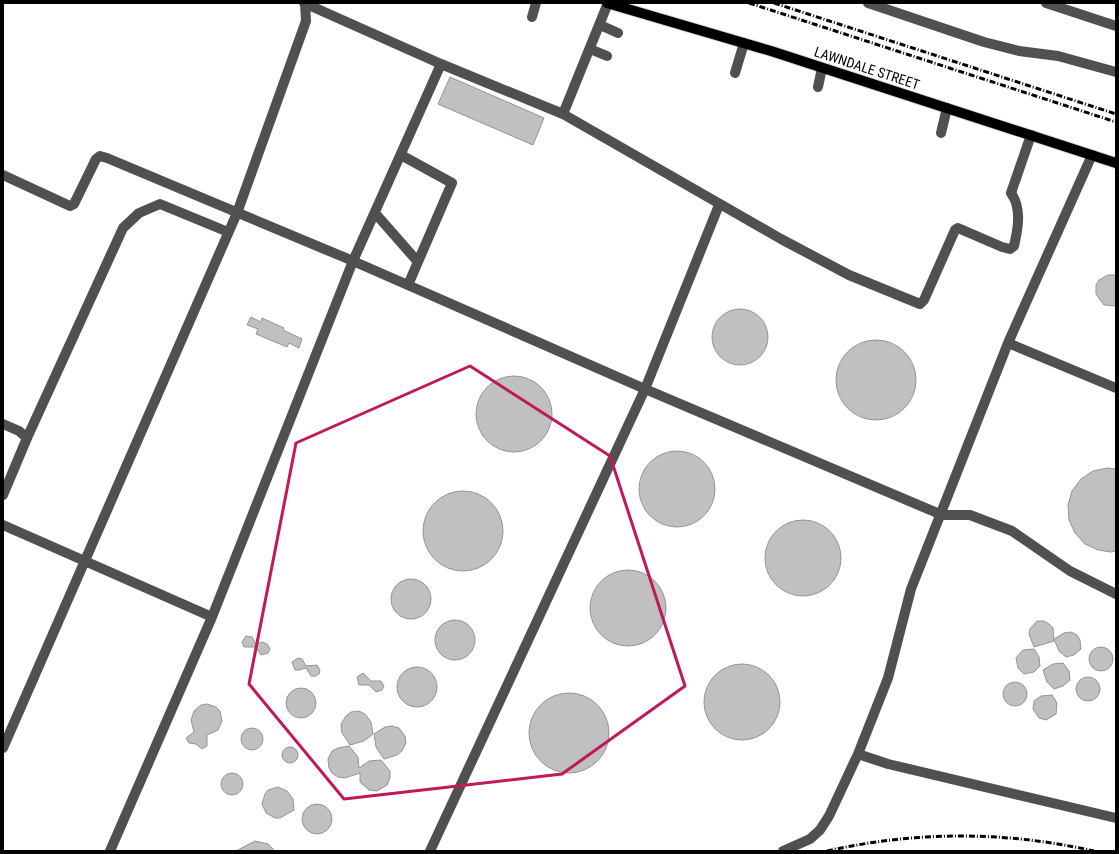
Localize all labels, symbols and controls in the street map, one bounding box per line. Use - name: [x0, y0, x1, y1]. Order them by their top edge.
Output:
- street label: LAWNDALE STREET: [812, 43, 922, 93]

